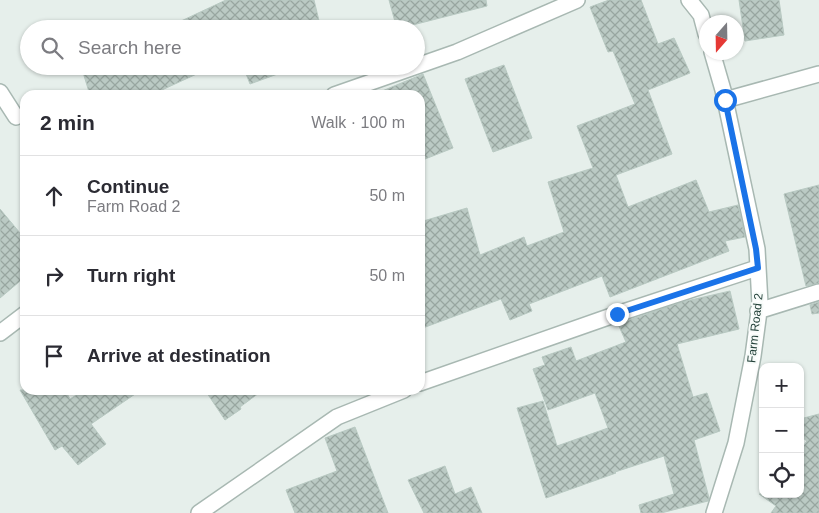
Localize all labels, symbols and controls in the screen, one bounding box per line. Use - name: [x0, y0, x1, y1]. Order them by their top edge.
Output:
- north arrow: [699, 15, 744, 60]
- search box: [20, 20, 425, 75]
- icon: search: [38, 34, 66, 62]
- text: Search here: [78, 37, 182, 58]
- route start: [714, 89, 737, 112]
- text: 2 min: [40, 111, 95, 134]
- text: Walk · 100 m: [311, 114, 405, 131]
- text: Continue: [87, 176, 169, 197]
- icon: ahead: [40, 182, 68, 210]
- text: 50 m: [369, 187, 405, 204]
- text: Farm Road 2: [87, 198, 180, 215]
- icon: right: [40, 262, 68, 290]
- text: Turn right: [87, 265, 175, 286]
- text: 50 m: [369, 267, 405, 284]
- street label: Farm Road 2: [744, 292, 766, 364]
- route end: [606, 303, 629, 326]
- icon: arrive: [40, 342, 68, 370]
- text: Arrive at destination: [87, 345, 271, 366]
- map controls: [759, 363, 804, 498]
- button: +: [759, 363, 804, 408]
- button: −: [759, 408, 804, 453]
- button: locate: [759, 453, 804, 498]

